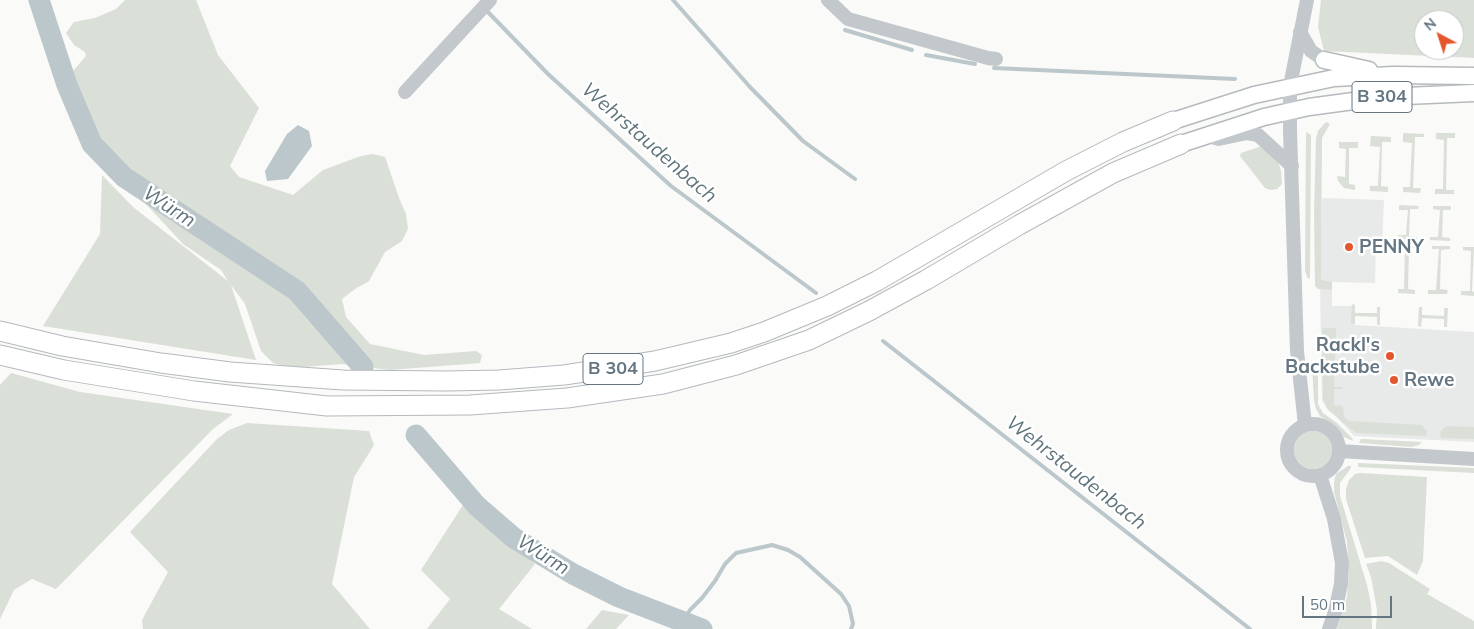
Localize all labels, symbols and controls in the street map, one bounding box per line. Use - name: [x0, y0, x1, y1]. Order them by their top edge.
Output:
- north arrow: [1414, 10, 1464, 60]
- text: N: [1420, 14, 1440, 35]
- water label: Wehrstaudenbach: [576, 78, 722, 208]
- road number: B 304: [1352, 81, 1412, 112]
- water label: Würm: [138, 181, 200, 233]
- place label: PENNY: [1359, 236, 1424, 258]
- marker: PENNY: [1343, 241, 1355, 253]
- place label: Rackl's Backstube: [1285, 334, 1380, 378]
- marker: Rackl's Backstube: [1384, 350, 1396, 362]
- road number: B 304: [583, 354, 643, 384]
- place label: Rewe: [1404, 369, 1454, 391]
- marker: Rewe: [1388, 374, 1400, 386]
- water label: Wehrstaudenbach: [1001, 411, 1151, 535]
- water label: Würm: [512, 530, 574, 580]
- scale bar: [1304, 586, 1394, 618]
- text: 50 m: [1310, 595, 1345, 614]

